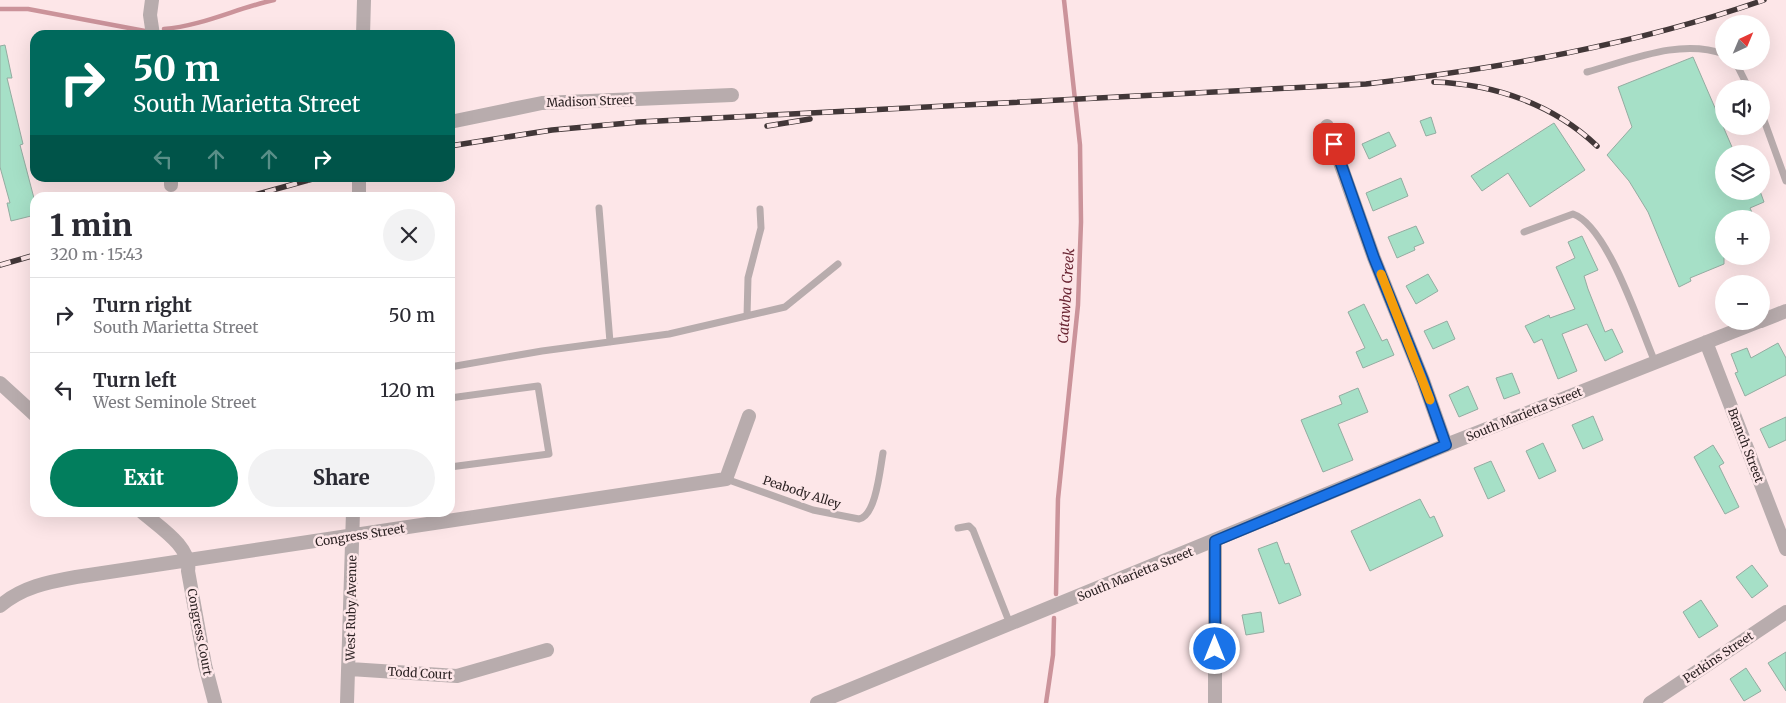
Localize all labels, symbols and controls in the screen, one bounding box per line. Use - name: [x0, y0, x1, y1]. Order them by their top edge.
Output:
- north arrow: [1715, 15, 1770, 70]
- map controls: [1715, 15, 1770, 330]
- text: 50 m: [133, 47, 220, 91]
- icon: right: [50, 50, 115, 115]
- button: sound: [1715, 80, 1770, 135]
- text: South Marietta Street: [133, 90, 360, 118]
- street label: Madison Street: [546, 92, 634, 110]
- pin: [1313, 123, 1355, 165]
- icon: arrive: [1320, 130, 1348, 158]
- icon: left: [149, 145, 177, 173]
- icon: ahead: [202, 145, 230, 173]
- icon: ahead: [255, 145, 283, 173]
- icon: right: [308, 145, 336, 173]
- button: layers: [1715, 145, 1770, 200]
- text: 1 min: [50, 206, 132, 244]
- button: close: [383, 209, 435, 261]
- button: +: [1715, 210, 1770, 265]
- text: 320 m · 15:43: [50, 244, 143, 264]
- water label: Catawba Creek: [1054, 247, 1078, 344]
- button: −: [1715, 275, 1770, 330]
- text: Turn right: [93, 293, 192, 317]
- icon: right: [50, 301, 78, 329]
- text: 50 m: [389, 303, 435, 327]
- text: South Marietta Street: [93, 317, 258, 337]
- text: Turn left: [93, 368, 177, 392]
- icon: left: [50, 376, 78, 404]
- text: 120 m: [380, 378, 435, 402]
- street label: South Marietta Street: [1464, 384, 1585, 444]
- text: West Seminole Street: [93, 392, 256, 412]
- street label: Branch Street: [1725, 406, 1767, 485]
- button: Exit: [50, 449, 238, 507]
- button: Share: [248, 449, 435, 507]
- street label: Peabody Alley: [761, 472, 843, 512]
- street label: Congress Street: [314, 520, 406, 549]
- street label: South Marietta Street: [1075, 544, 1196, 604]
- street label: West Ruby Avenue: [343, 555, 359, 662]
- street label: Congress Court: [184, 587, 216, 677]
- position arrow: [1188, 622, 1240, 674]
- street label: Perkins Street: [1680, 628, 1756, 686]
- street label: Todd Court: [387, 664, 453, 682]

